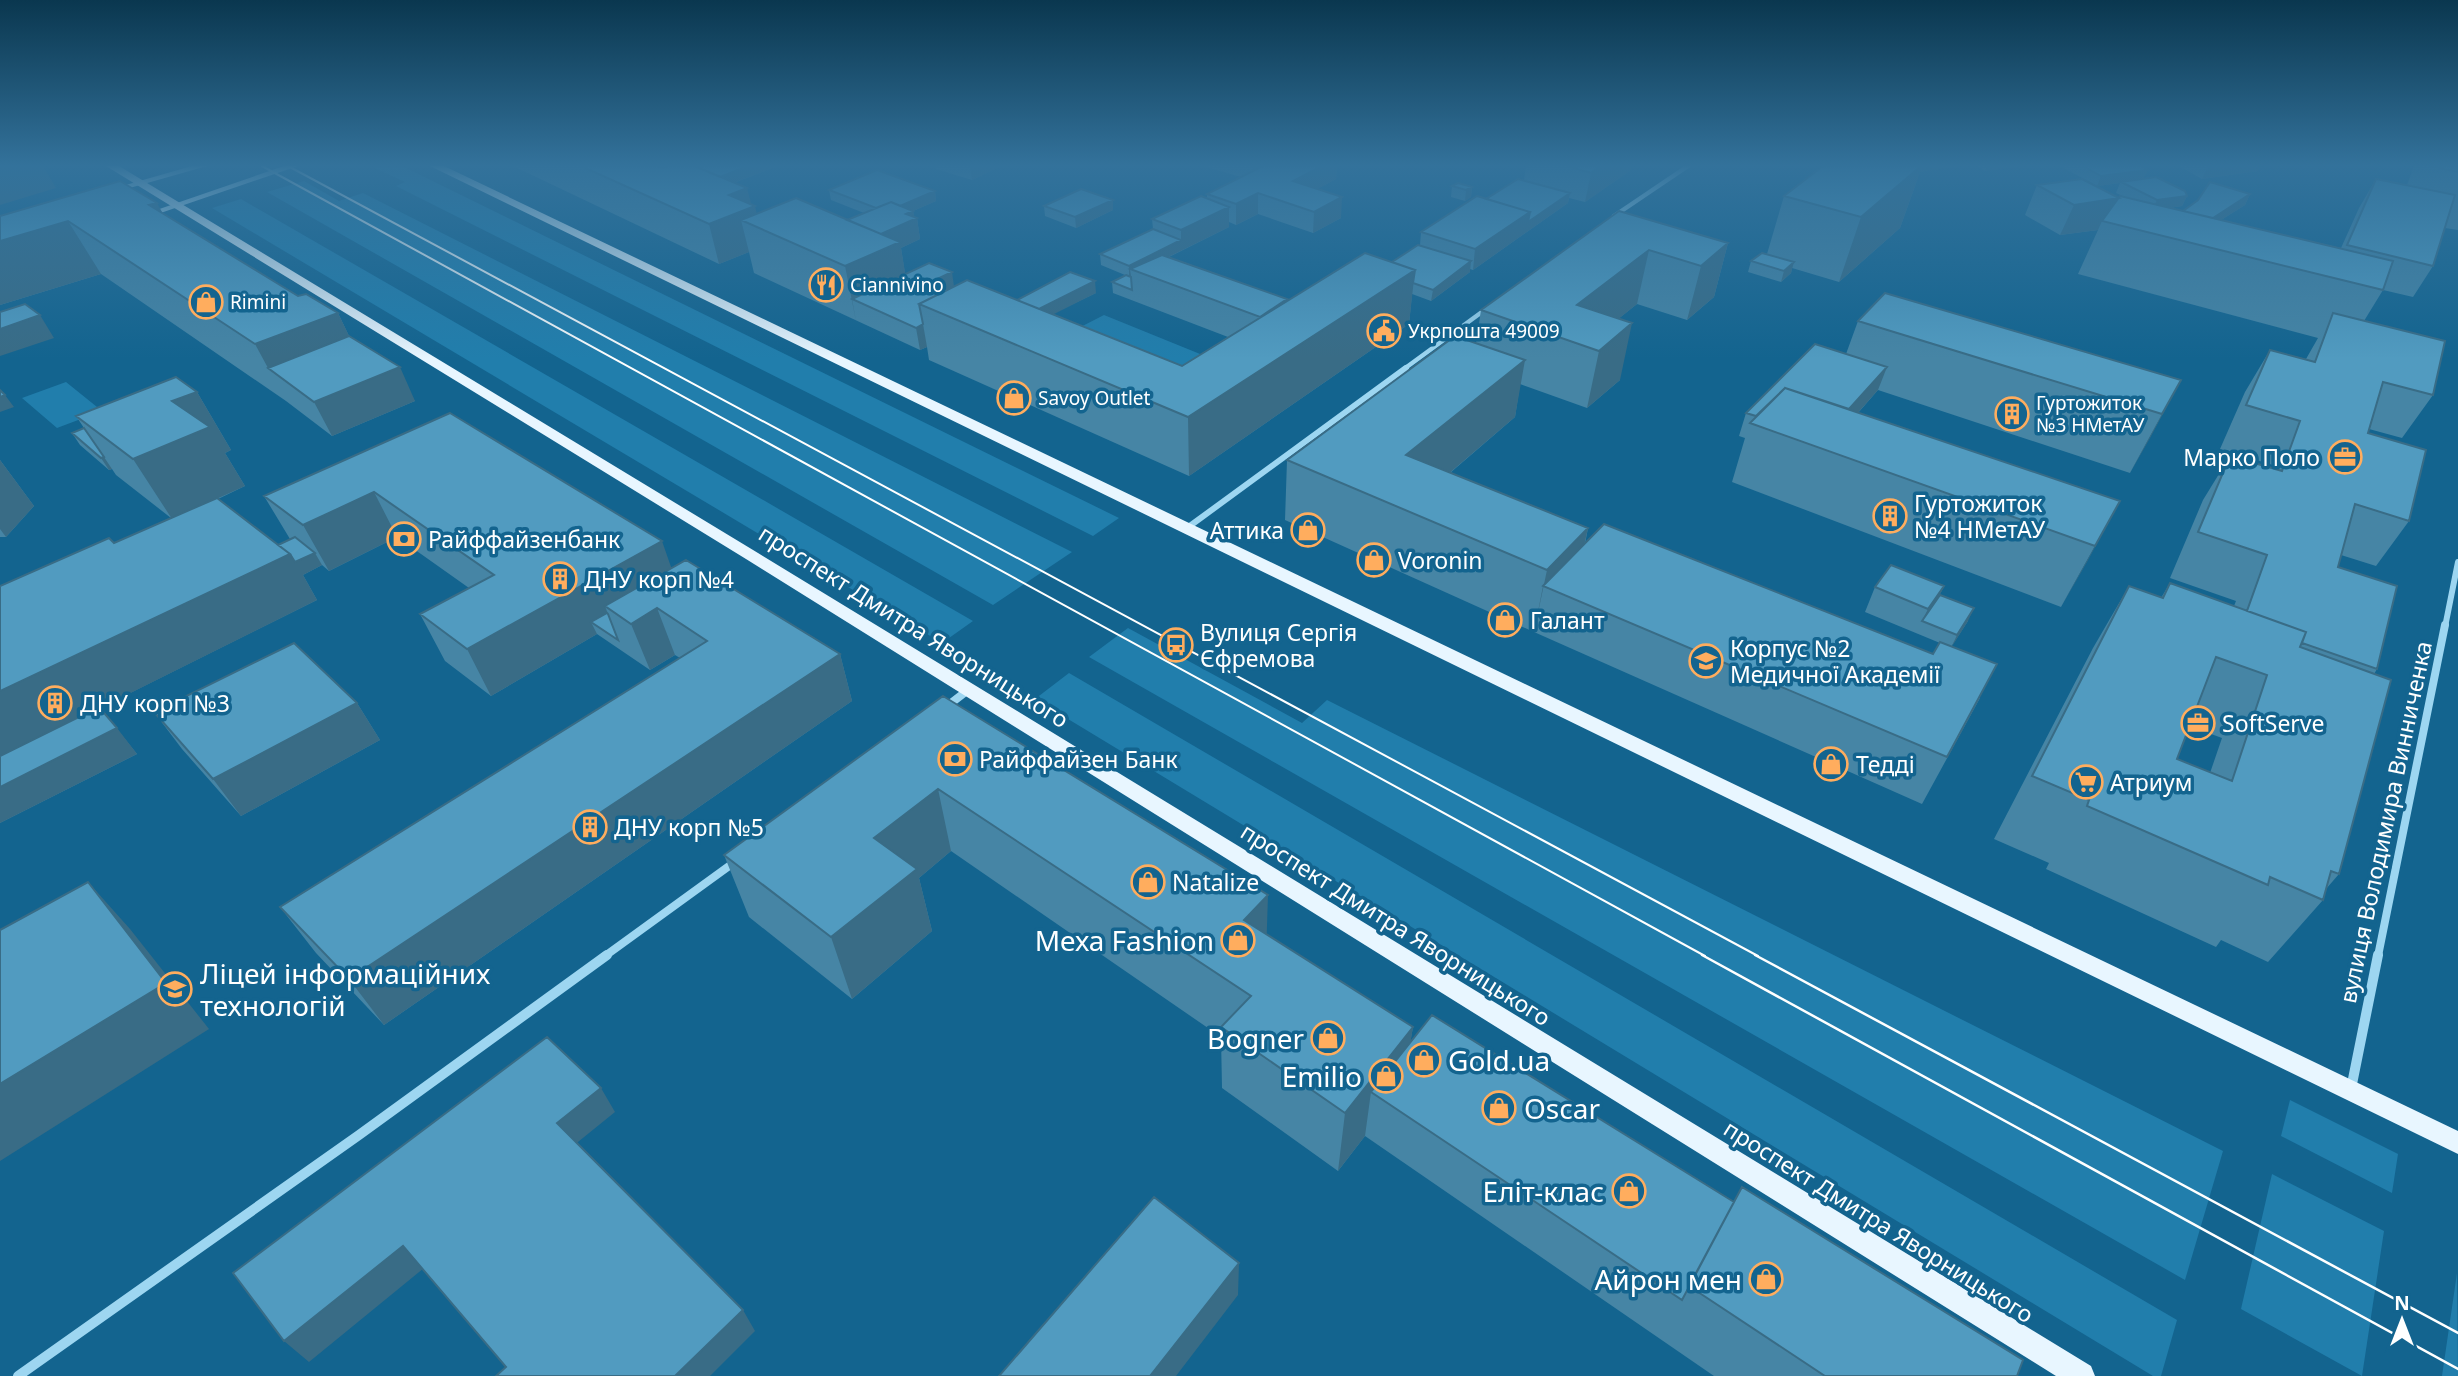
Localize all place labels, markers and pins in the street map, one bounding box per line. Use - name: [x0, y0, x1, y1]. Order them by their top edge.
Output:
- restaurant icon: Ciannivino: [807, 266, 845, 304]
- place label: Ciannivino: [850, 272, 944, 298]
- shop icon: Rimini: [187, 283, 225, 321]
- place label: Rimini: [230, 289, 286, 315]
- public building icon: Укрпошта 49009: [1365, 312, 1403, 350]
- place label: Укрпошта 49009: [1408, 318, 1560, 344]
- shop icon: Savoy Outlet: [995, 379, 1033, 417]
- place label: Savoy Outlet: [1038, 385, 1151, 411]
- place label: Гуртожиток №3 НМетАУ: [2036, 390, 2145, 438]
- building icon: Гуртожиток №3 НМетАУ: [1993, 395, 2031, 433]
- office icon: Марко Поло: [2326, 438, 2364, 476]
- place label: Марко Поло: [2183, 441, 2320, 473]
- place label: Гуртожиток №4 НМетАУ: [1914, 487, 2046, 545]
- building icon: Гуртожиток №4 НМетАУ: [1871, 497, 1909, 535]
- shop icon: Аттика: [1289, 511, 1327, 549]
- place label: Аттика: [1210, 514, 1284, 546]
- bank icon: Райффайзенбанк: [385, 520, 423, 558]
- place label: Райффайзенбанк: [428, 523, 621, 555]
- shop icon: Voronin: [1355, 541, 1393, 579]
- place label: Voronin: [1398, 544, 1483, 576]
- building icon: ДНУ корп №4: [541, 560, 579, 598]
- place label: ДНУ корп №4: [584, 563, 734, 595]
- shop icon: Галант: [1486, 601, 1524, 639]
- place label: Галант: [1530, 604, 1605, 636]
- place label: Вулиця Сергія Єфремова: [1200, 616, 1357, 674]
- bus stop icon: Вулиця Сергія Єфремова: [1157, 626, 1195, 664]
- place label: Корпус №2 Медичної Академії: [1730, 632, 1940, 690]
- school or university icon: Корпус №2 Медичної Академії: [1687, 642, 1725, 680]
- building icon: ДНУ корп №3: [36, 684, 74, 722]
- place label: ДНУ корп №3: [80, 687, 230, 719]
- office icon: SoftServe: [2179, 704, 2217, 742]
- place label: SoftServe: [2222, 707, 2325, 739]
- bank icon: Райффайзен Банк: [936, 740, 974, 778]
- place label: Райффайзен Банк: [979, 743, 1178, 775]
- shop icon: Тедді: [1812, 745, 1850, 783]
- place label: Тедді: [1856, 748, 1915, 780]
- supermarket icon: Атриум: [2067, 763, 2105, 801]
- place label: Атриум: [2110, 766, 2192, 798]
- building icon: ДНУ корп №5: [571, 808, 609, 846]
- place label: ДНУ корп №5: [614, 811, 764, 843]
- shop icon: Natalize: [1129, 863, 1167, 901]
- place label: Natalize: [1172, 866, 1259, 898]
- place label: Меха Fashion: [1035, 921, 1214, 959]
- shop icon: Меха Fashion: [1219, 921, 1257, 959]
- place label: Ліцей інформаційних технологій: [200, 954, 491, 1024]
- school or university icon: Ліцей інформаційних технологій: [156, 970, 194, 1008]
- place label: Bogner: [1207, 1019, 1304, 1057]
- shop icon: Bogner: [1309, 1019, 1347, 1057]
- shop icon: Gold.ua: [1405, 1041, 1443, 1079]
- place label: Gold.ua: [1448, 1041, 1550, 1079]
- place label: Emilio: [1282, 1057, 1362, 1095]
- shop icon: Emilio: [1367, 1057, 1405, 1095]
- shop icon: Oscar: [1480, 1089, 1518, 1127]
- place label: Oscar: [1524, 1089, 1600, 1127]
- place label: Еліт-клас: [1483, 1172, 1604, 1210]
- shop icon: Еліт-клас: [1610, 1172, 1648, 1210]
- place label: Айрон мен: [1594, 1260, 1742, 1298]
- shop icon: Айрон мен: [1747, 1260, 1785, 1298]

